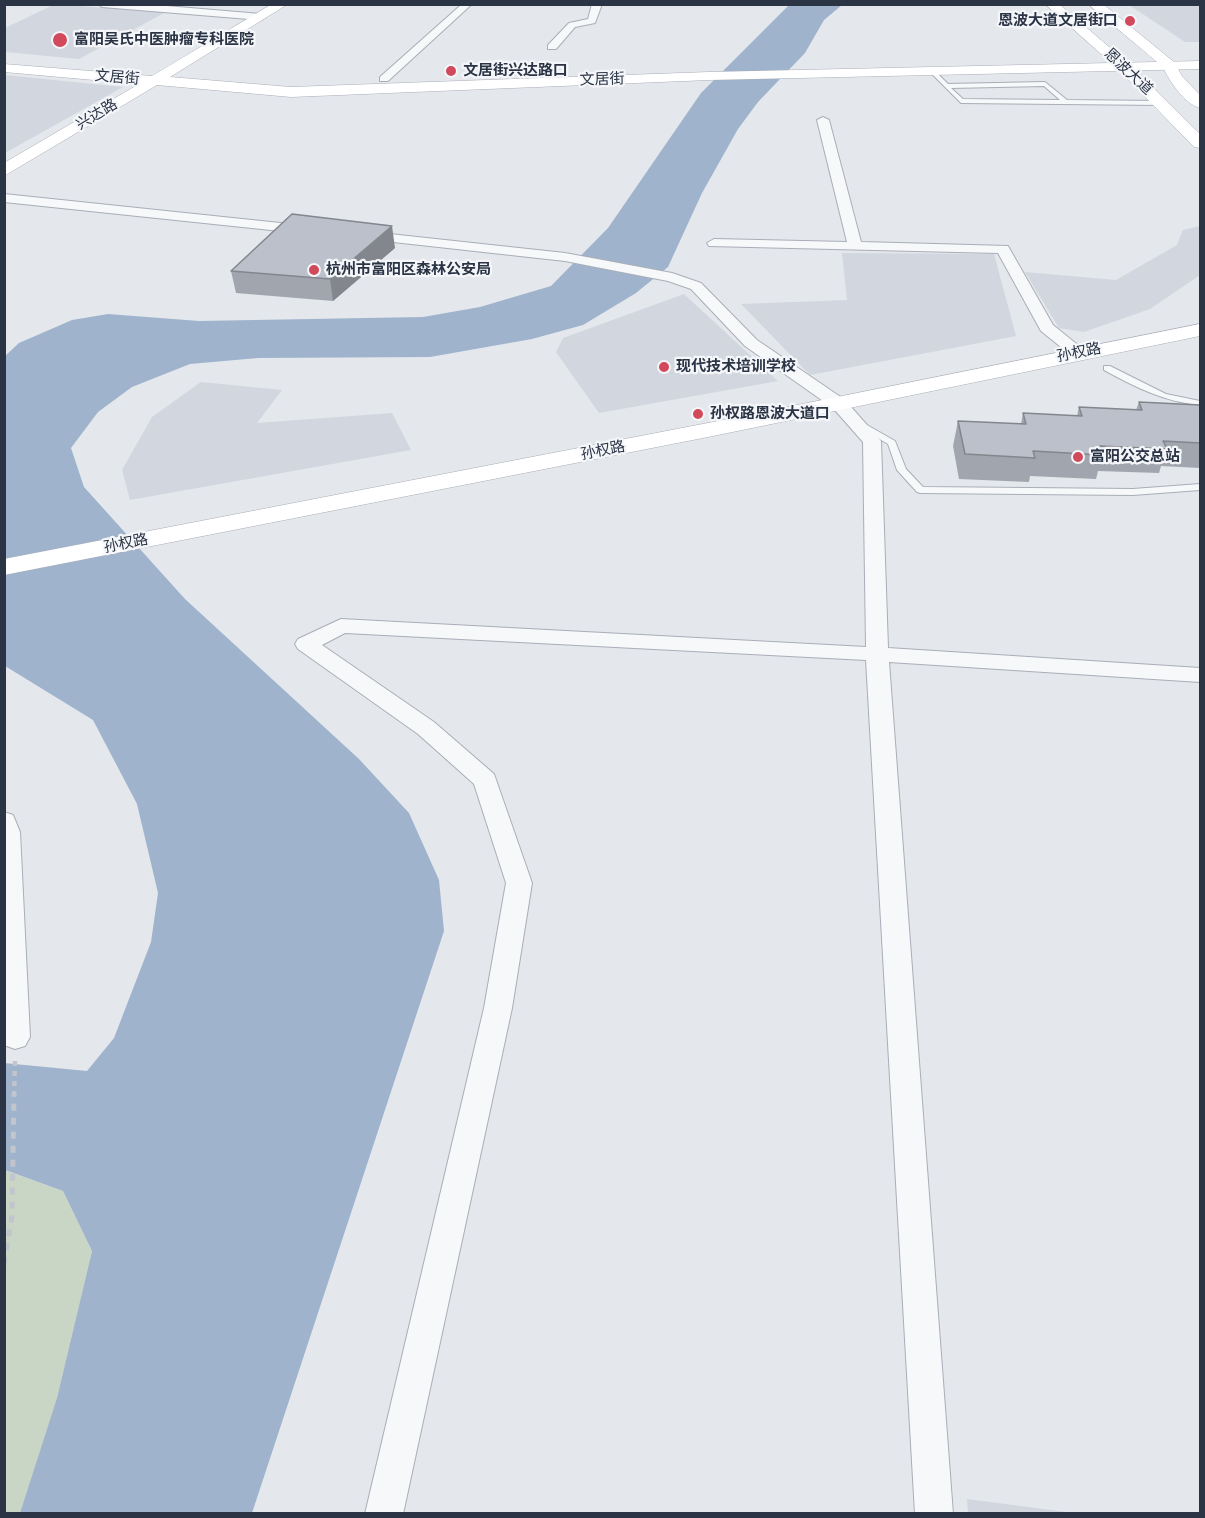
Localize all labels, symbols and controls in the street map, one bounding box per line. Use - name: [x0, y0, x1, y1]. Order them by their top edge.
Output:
- place label: 恩波大道文居街口: [998, 12, 1118, 30]
- marker: 恩波大道文居街口: [1123, 14, 1137, 28]
- marker: 富阳吴氏中医肿瘤专科医院: [51, 31, 69, 49]
- place label: 富阳吴氏中医肿瘤专科医院: [74, 31, 254, 49]
- street label: 恩波大道: [1100, 45, 1156, 99]
- place label: 文居街兴达路口: [463, 62, 568, 80]
- marker: 文居街兴达路口: [444, 64, 458, 78]
- street label: 文居街: [94, 67, 140, 89]
- street label: 文居街: [579, 70, 625, 90]
- street label: 兴达路: [73, 96, 121, 134]
- place label: 杭州市富阳区森林公安局: [326, 261, 491, 279]
- marker: 杭州市富阳区森林公安局: [307, 263, 321, 277]
- street label: 孙权路: [1055, 340, 1103, 366]
- place label: 现代技术培训学校: [676, 358, 796, 376]
- marker: 现代技术培训学校: [657, 360, 671, 374]
- place label: 孙权路恩波大道口: [710, 405, 830, 423]
- marker: 孙权路恩波大道口: [691, 407, 705, 421]
- street label: 孙权路: [579, 438, 627, 464]
- place label: 富阳公交总站: [1090, 448, 1180, 466]
- marker: 富阳公交总站: [1071, 450, 1085, 464]
- street label: 孙权路: [102, 531, 150, 557]

